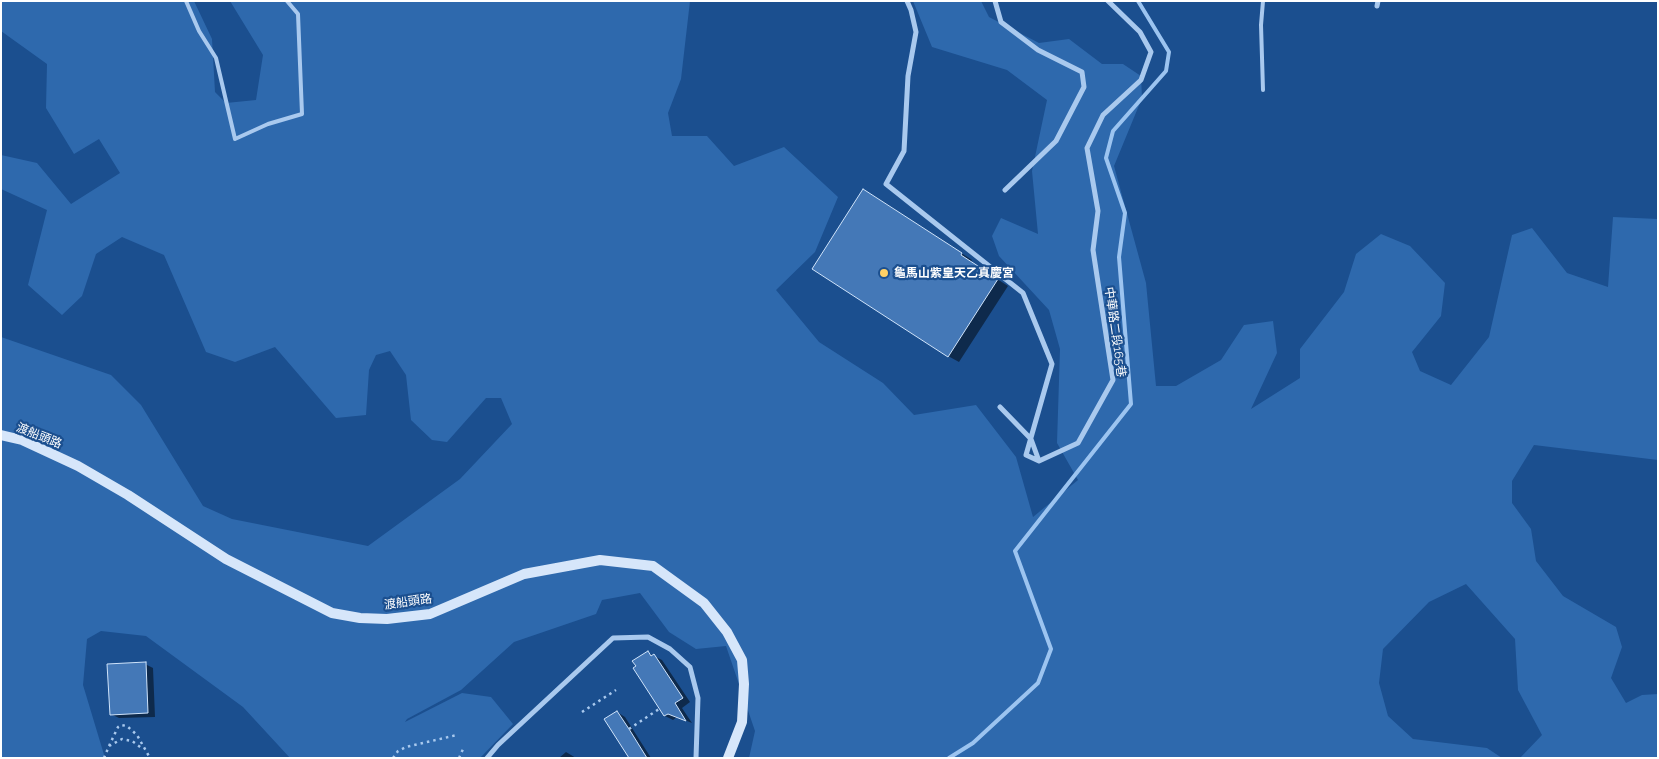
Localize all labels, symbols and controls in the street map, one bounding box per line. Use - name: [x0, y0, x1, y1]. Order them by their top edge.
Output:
- place label: 龜馬山紫皇天乙真慶宮: [894, 266, 1014, 280]
- marker: 龜馬山紫皇天乙真慶宮: [878, 267, 890, 279]
- street label: 中華路二段165巷: [1102, 286, 1128, 378]
- street label: 渡船頭路: [14, 420, 64, 452]
- street label: 渡船頭路: [383, 592, 433, 612]

